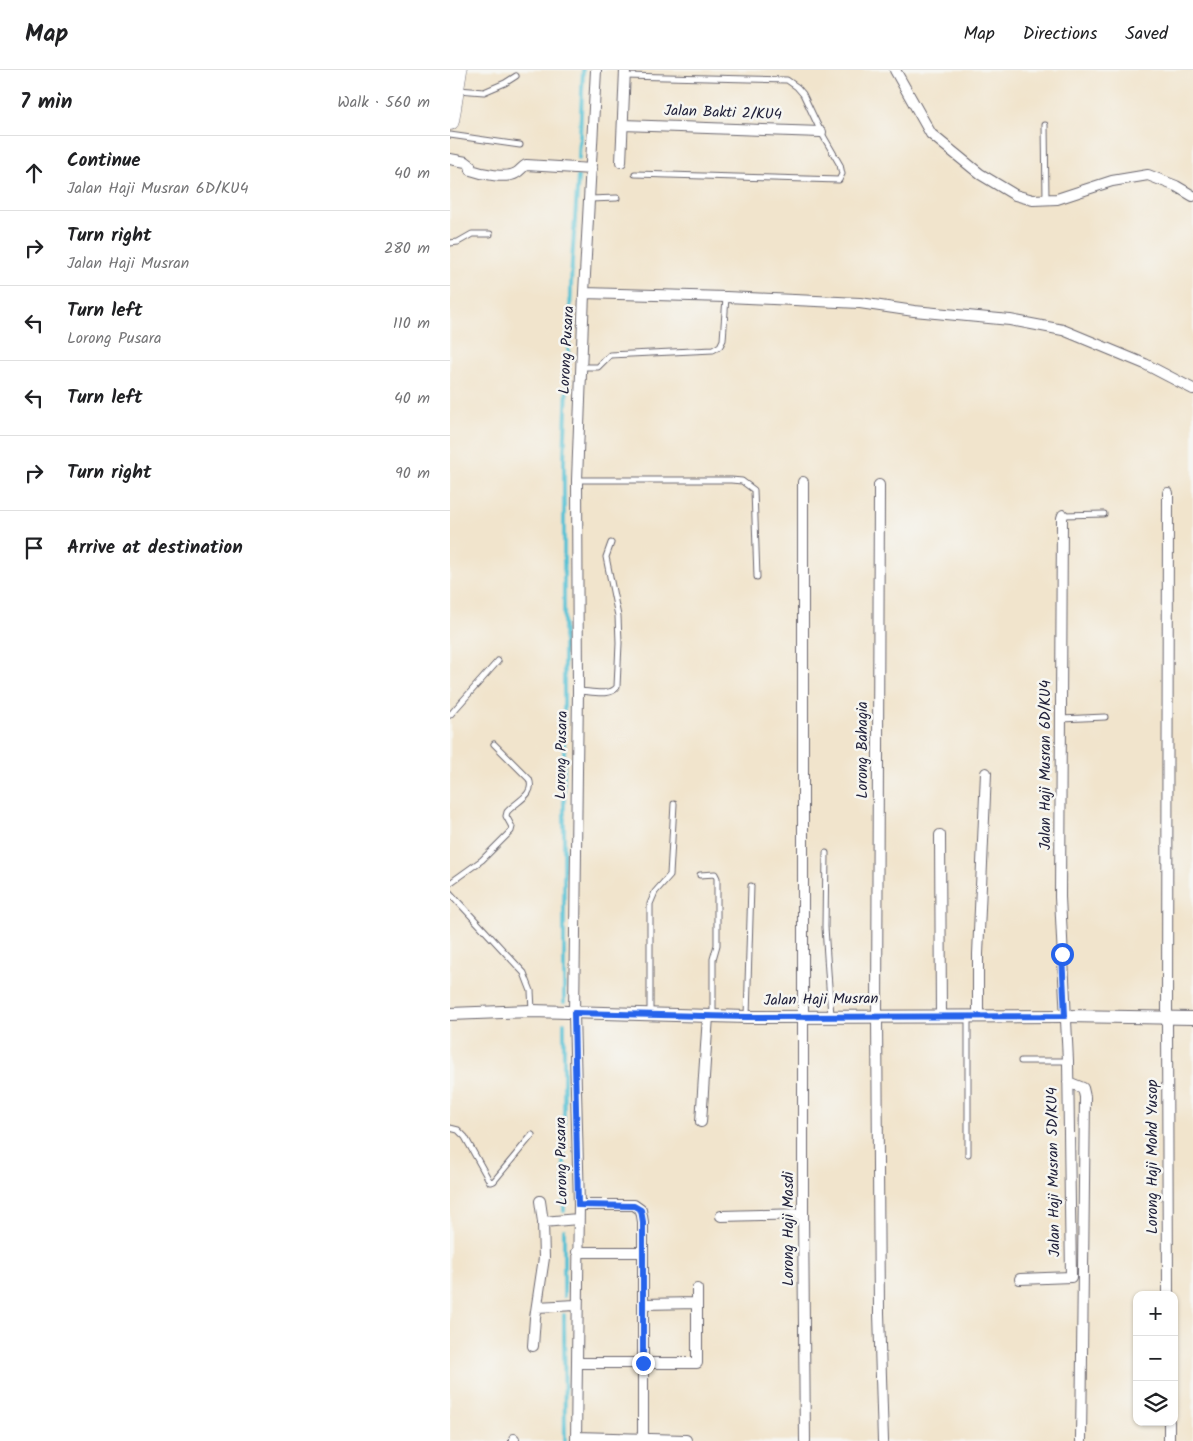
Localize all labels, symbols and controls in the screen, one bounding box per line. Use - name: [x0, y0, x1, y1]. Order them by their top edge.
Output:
- text: Map: [25, 15, 68, 54]
- text: Map: [963, 20, 995, 49]
- text: Directions: [1023, 20, 1097, 49]
- text: Saved: [1125, 20, 1168, 49]
- text: 7 min: [20, 86, 72, 119]
- text: Walk · 560 m: [337, 90, 430, 115]
- street label: Jalan Bakti 2/KU4: [664, 99, 782, 127]
- text: Continue: [67, 146, 140, 176]
- icon: ahead: [20, 159, 48, 187]
- text: 40 m: [394, 161, 430, 186]
- text: Jalan Haji Musran 6D/KU4: [67, 176, 248, 201]
- text: Turn right: [67, 221, 152, 251]
- icon: right: [20, 234, 48, 262]
- text: 280 m: [384, 236, 430, 261]
- text: Jalan Haji Musran: [67, 251, 189, 276]
- text: Turn left: [67, 296, 142, 326]
- street label: Lorong Pusara: [553, 305, 581, 395]
- icon: left: [20, 309, 48, 337]
- text: 110 m: [393, 311, 430, 336]
- text: Lorong Pusara: [67, 326, 162, 351]
- text: Turn left: [67, 383, 142, 413]
- icon: left: [20, 384, 48, 412]
- text: 40 m: [394, 386, 430, 411]
- text: Turn right: [67, 458, 152, 488]
- icon: right: [20, 459, 48, 487]
- text: 90 m: [395, 461, 430, 486]
- text: Arrive at destination: [67, 533, 243, 563]
- icon: arrive: [20, 534, 48, 562]
- street label: Jalan Haji Musran 6D/KU4: [1034, 680, 1058, 850]
- street label: Lorong Bahagia: [851, 701, 875, 799]
- street label: Lorong Pusara: [549, 710, 575, 800]
- route start: [1051, 943, 1074, 966]
- street label: Jalan Haji Musran: [763, 987, 879, 1013]
- street label: Lorong Haji Mohd Yusop: [1141, 1080, 1165, 1234]
- street label: Jalan Haji Musran 5D/KU4: [1041, 1087, 1067, 1257]
- street label: Lorong Pusara: [549, 1116, 575, 1206]
- street label: Lorong Haji Masdi: [777, 1170, 801, 1286]
- map controls: [1133, 1291, 1178, 1426]
- button: +: [1133, 1291, 1178, 1336]
- button: −: [1133, 1336, 1178, 1381]
- route end: [632, 1352, 655, 1375]
- button: layers: [1133, 1381, 1178, 1426]

